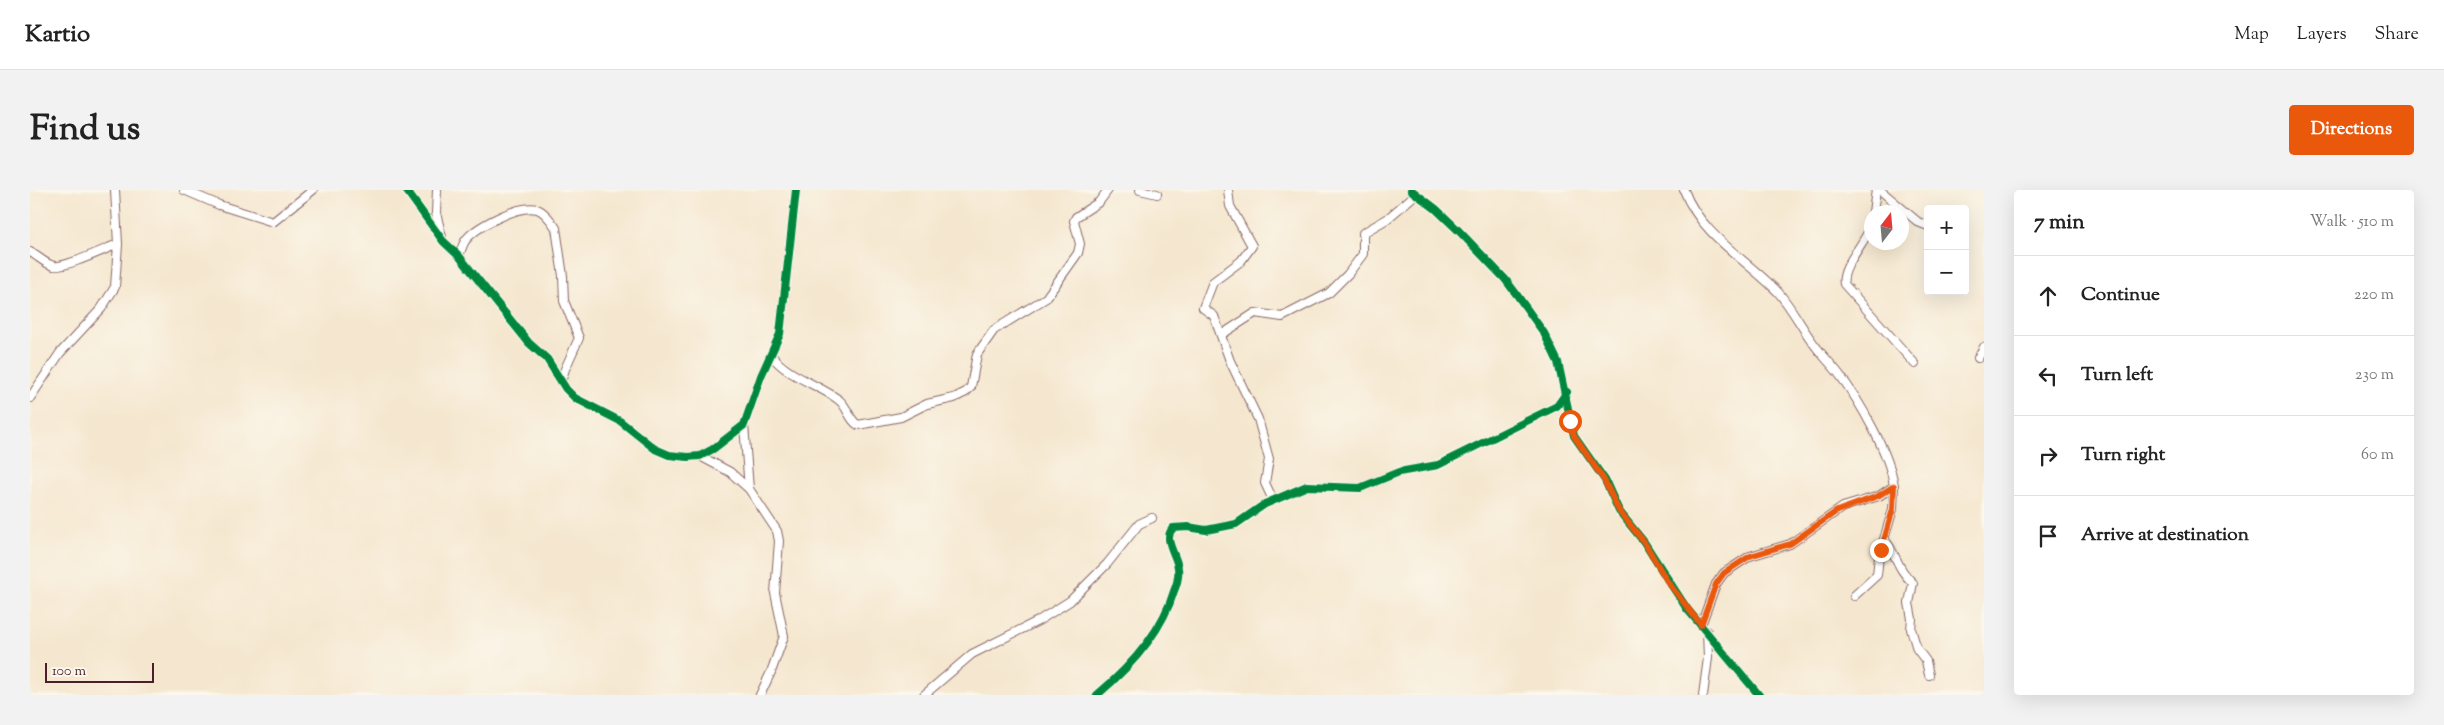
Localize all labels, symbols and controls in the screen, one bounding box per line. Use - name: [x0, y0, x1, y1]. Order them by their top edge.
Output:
- text: Kartio: [25, 18, 90, 52]
- text: Map: [2234, 22, 2269, 48]
- text: Layers: [2297, 22, 2347, 48]
- text: Share: [2375, 22, 2419, 48]
- text: Find us: [30, 105, 140, 156]
- button: Directions: [2289, 105, 2414, 155]
- north arrow: [1864, 205, 1909, 250]
- map controls: [1924, 205, 1969, 295]
- button: +: [1924, 205, 1969, 250]
- text: 7 min: [2034, 208, 2085, 238]
- text: Walk · 510 m: [2310, 211, 2394, 234]
- button: −: [1924, 250, 1969, 295]
- icon: ahead: [2034, 282, 2062, 310]
- text: Continue: [2081, 282, 2160, 309]
- text: 220 m: [2354, 284, 2394, 307]
- icon: left: [2034, 362, 2062, 390]
- text: Turn left: [2081, 362, 2153, 389]
- text: 230 m: [2355, 364, 2394, 387]
- route start: [1559, 410, 1582, 433]
- icon: right: [2034, 442, 2062, 470]
- text: Turn right: [2081, 442, 2165, 469]
- text: 60 m: [2361, 444, 2394, 467]
- icon: arrive: [2034, 522, 2062, 550]
- text: Arrive at destination: [2081, 522, 2249, 549]
- route end: [1870, 539, 1893, 562]
- scale bar: [45, 660, 154, 683]
- text: 100 m: [52, 662, 86, 682]

